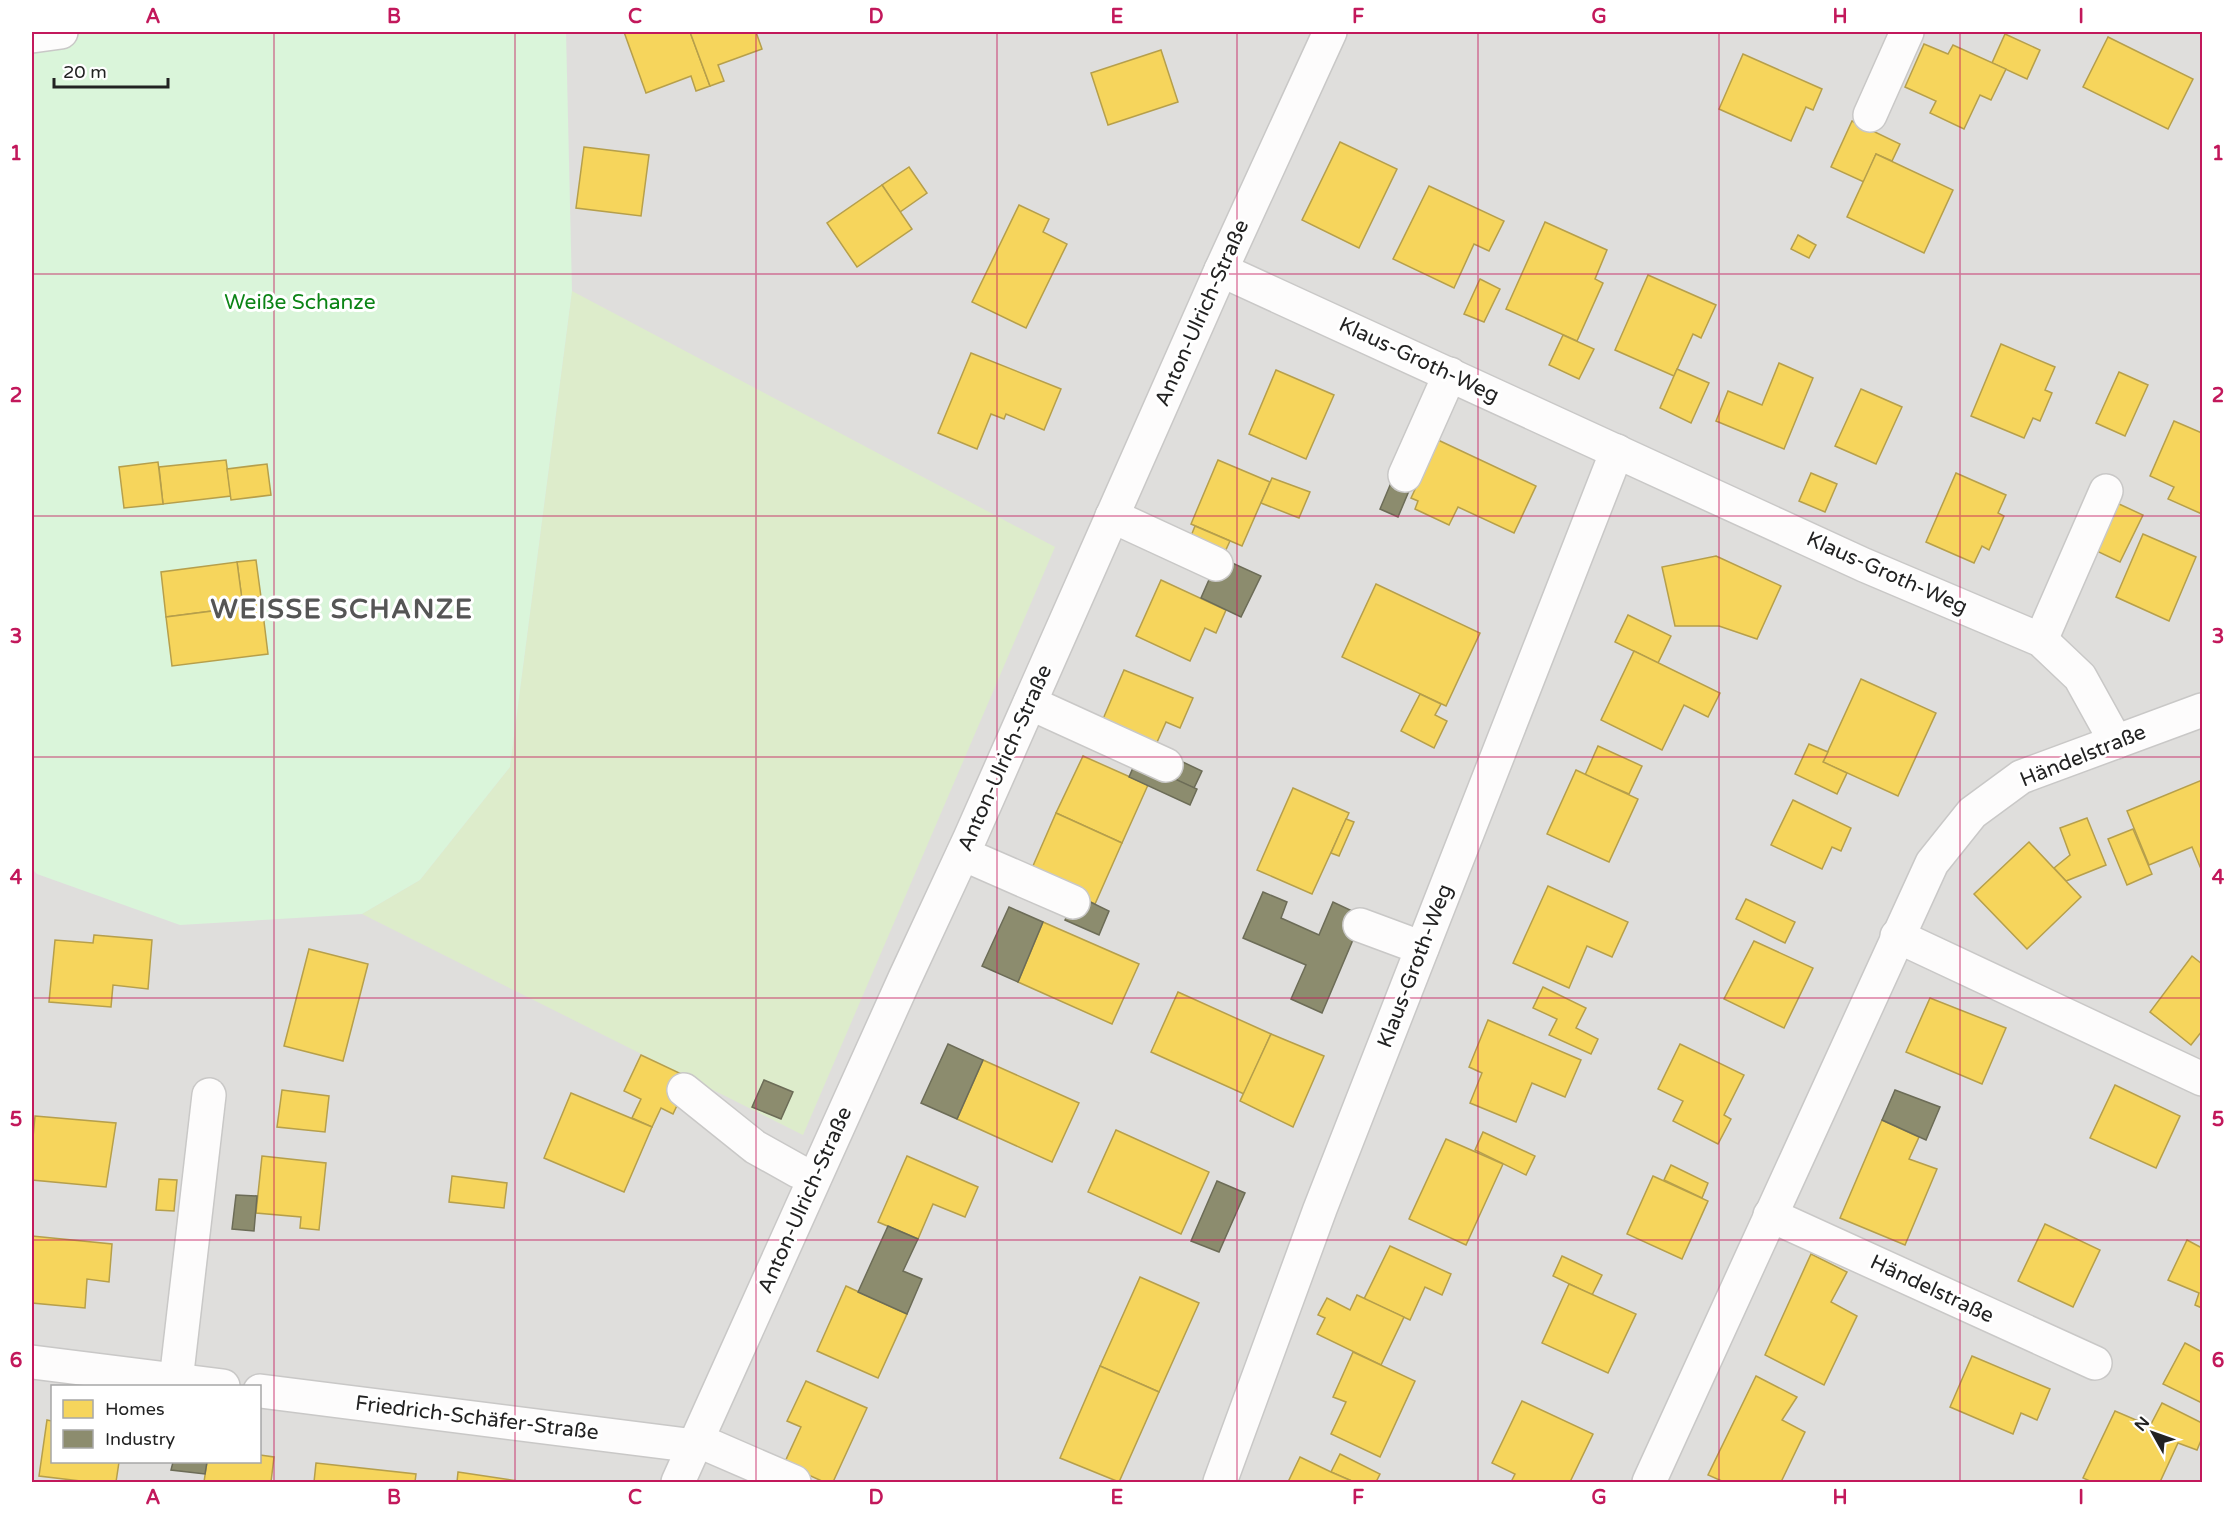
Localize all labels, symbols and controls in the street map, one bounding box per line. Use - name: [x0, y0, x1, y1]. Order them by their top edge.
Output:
- text: A: [146, 5, 161, 29]
- text: B: [387, 5, 401, 29]
- text: C: [628, 5, 642, 29]
- text: D: [868, 5, 884, 29]
- text: E: [1111, 5, 1124, 29]
- text: F: [1352, 5, 1364, 29]
- text: G: [1591, 5, 1607, 29]
- text: H: [1832, 5, 1848, 29]
- text: I: [2078, 5, 2084, 29]
- scale bar: [54, 51, 168, 89]
- text: 20 m: [63, 61, 107, 83]
- text: 1: [10, 142, 22, 166]
- text: 1: [2212, 142, 2224, 166]
- street label: Anton-Ulrich-Straße: [1150, 216, 1254, 410]
- park label: Weiße Schanze: [224, 290, 376, 315]
- street label: Klaus-Groth-Weg: [1335, 312, 1503, 408]
- text: 2: [10, 384, 22, 408]
- text: 2: [2212, 384, 2224, 408]
- street label: Klaus-Groth-Weg: [1803, 526, 1971, 620]
- district label: WEISSE SCHANZE: [211, 593, 473, 626]
- text: 3: [10, 625, 22, 649]
- text: 3: [2212, 625, 2224, 649]
- street label: Anton-Ulrich-Straße: [953, 661, 1057, 855]
- street label: Händelstraße: [2017, 719, 2150, 793]
- text: 4: [10, 866, 23, 890]
- text: 4: [2212, 866, 2225, 890]
- street label: Klaus-Groth-Weg: [1372, 880, 1458, 1052]
- street label: Anton-Ulrich-Straße: [753, 1103, 857, 1297]
- text: 5: [10, 1108, 22, 1132]
- text: 5: [2212, 1108, 2224, 1132]
- street label: Händelstraße: [1866, 1249, 1998, 1329]
- text: 6: [10, 1349, 22, 1373]
- text: 6: [2212, 1349, 2224, 1373]
- legend: [51, 1385, 261, 1463]
- street label: Friedrich-Schäfer-Straße: [354, 1391, 600, 1445]
- text: Homes: [105, 1398, 165, 1420]
- north arrow: [2123, 1403, 2183, 1463]
- text: N: [2130, 1413, 2154, 1435]
- text: Industry: [105, 1428, 176, 1450]
- text: A: [146, 1486, 161, 1510]
- text: B: [387, 1486, 401, 1510]
- text: C: [628, 1486, 642, 1510]
- text: D: [868, 1486, 884, 1510]
- text: E: [1111, 1486, 1124, 1510]
- text: F: [1352, 1486, 1364, 1510]
- text: G: [1591, 1486, 1607, 1510]
- text: H: [1832, 1486, 1848, 1510]
- text: I: [2078, 1486, 2084, 1510]

